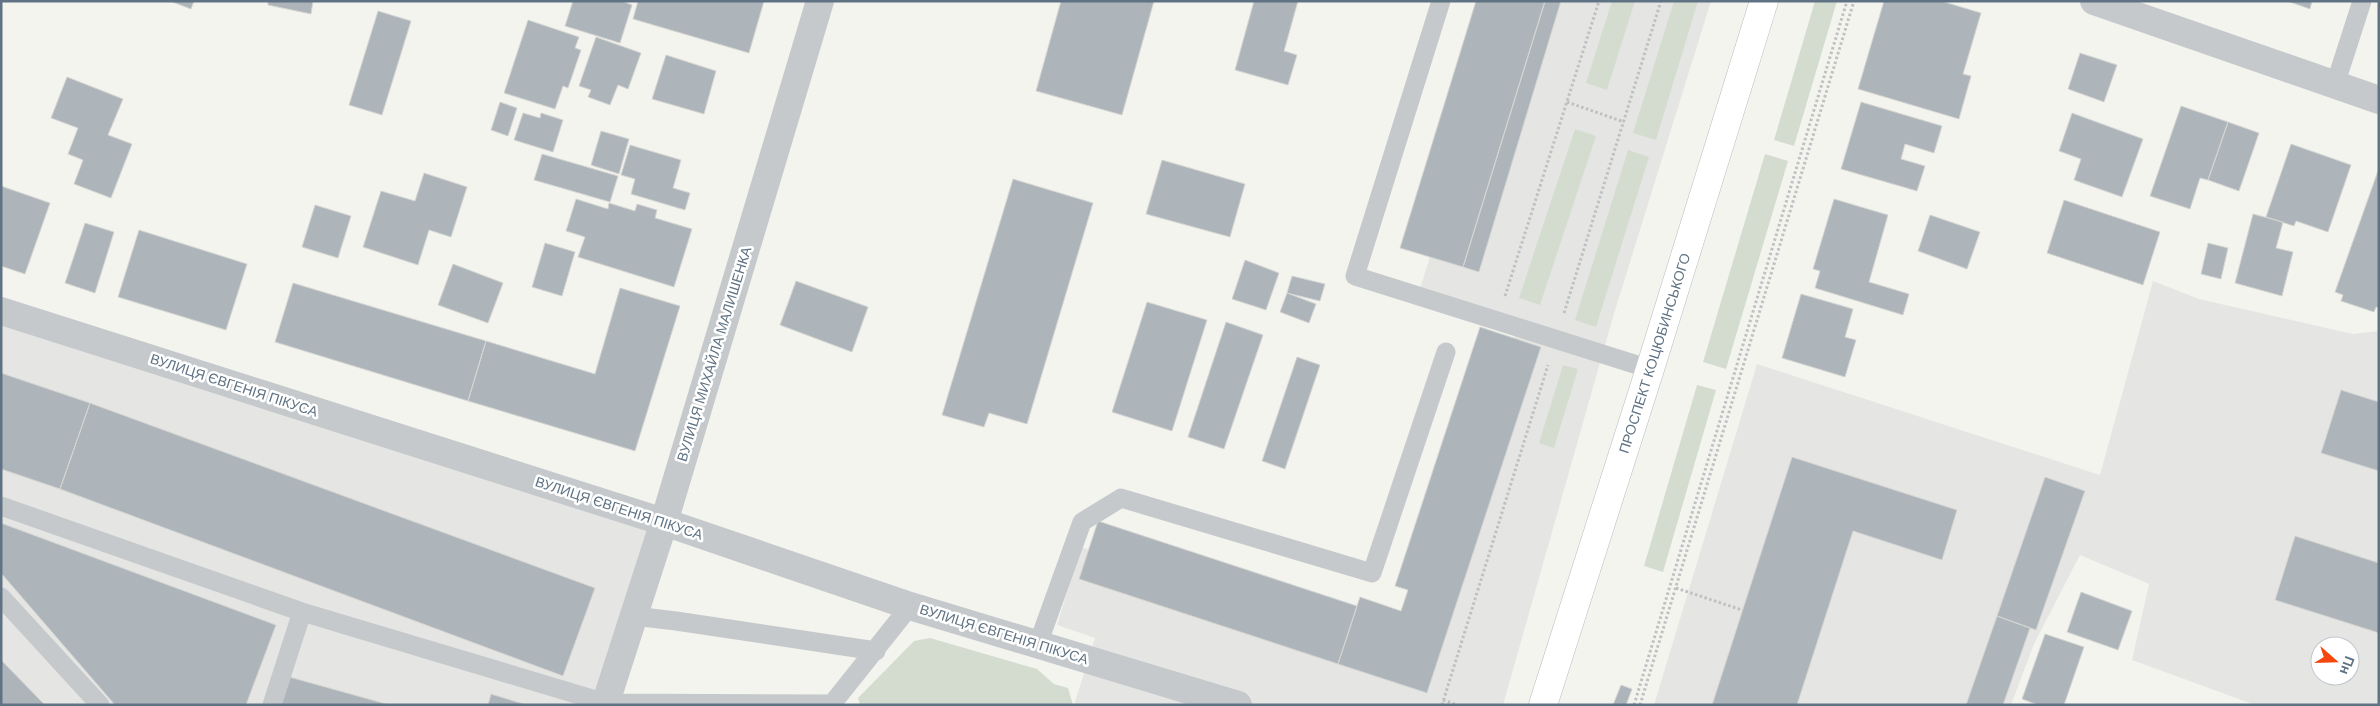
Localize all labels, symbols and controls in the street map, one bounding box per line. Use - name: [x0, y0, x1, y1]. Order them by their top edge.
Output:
- street label: ВУЛИЦЯ МИХАЙЛА МАЛИШЕНКА: [673, 244, 756, 464]
- street label: ПРОСПЕКТ КОЦЮБИНСЬКОГО: [1615, 251, 1694, 456]
- street label: ВУЛИЦЯ ЄВГЕНІЯ ПІКУСА: [148, 349, 321, 421]
- street label: ВУЛИЦЯ ЄВГЕНІЯ ПІКУСА: [533, 472, 706, 544]
- street label: ВУЛИЦЯ ЄВГЕНІЯ ПІКУСА: [918, 600, 1091, 668]
- north arrow: [2310, 636, 2360, 686]
- text: Пн: [2336, 654, 2359, 677]

